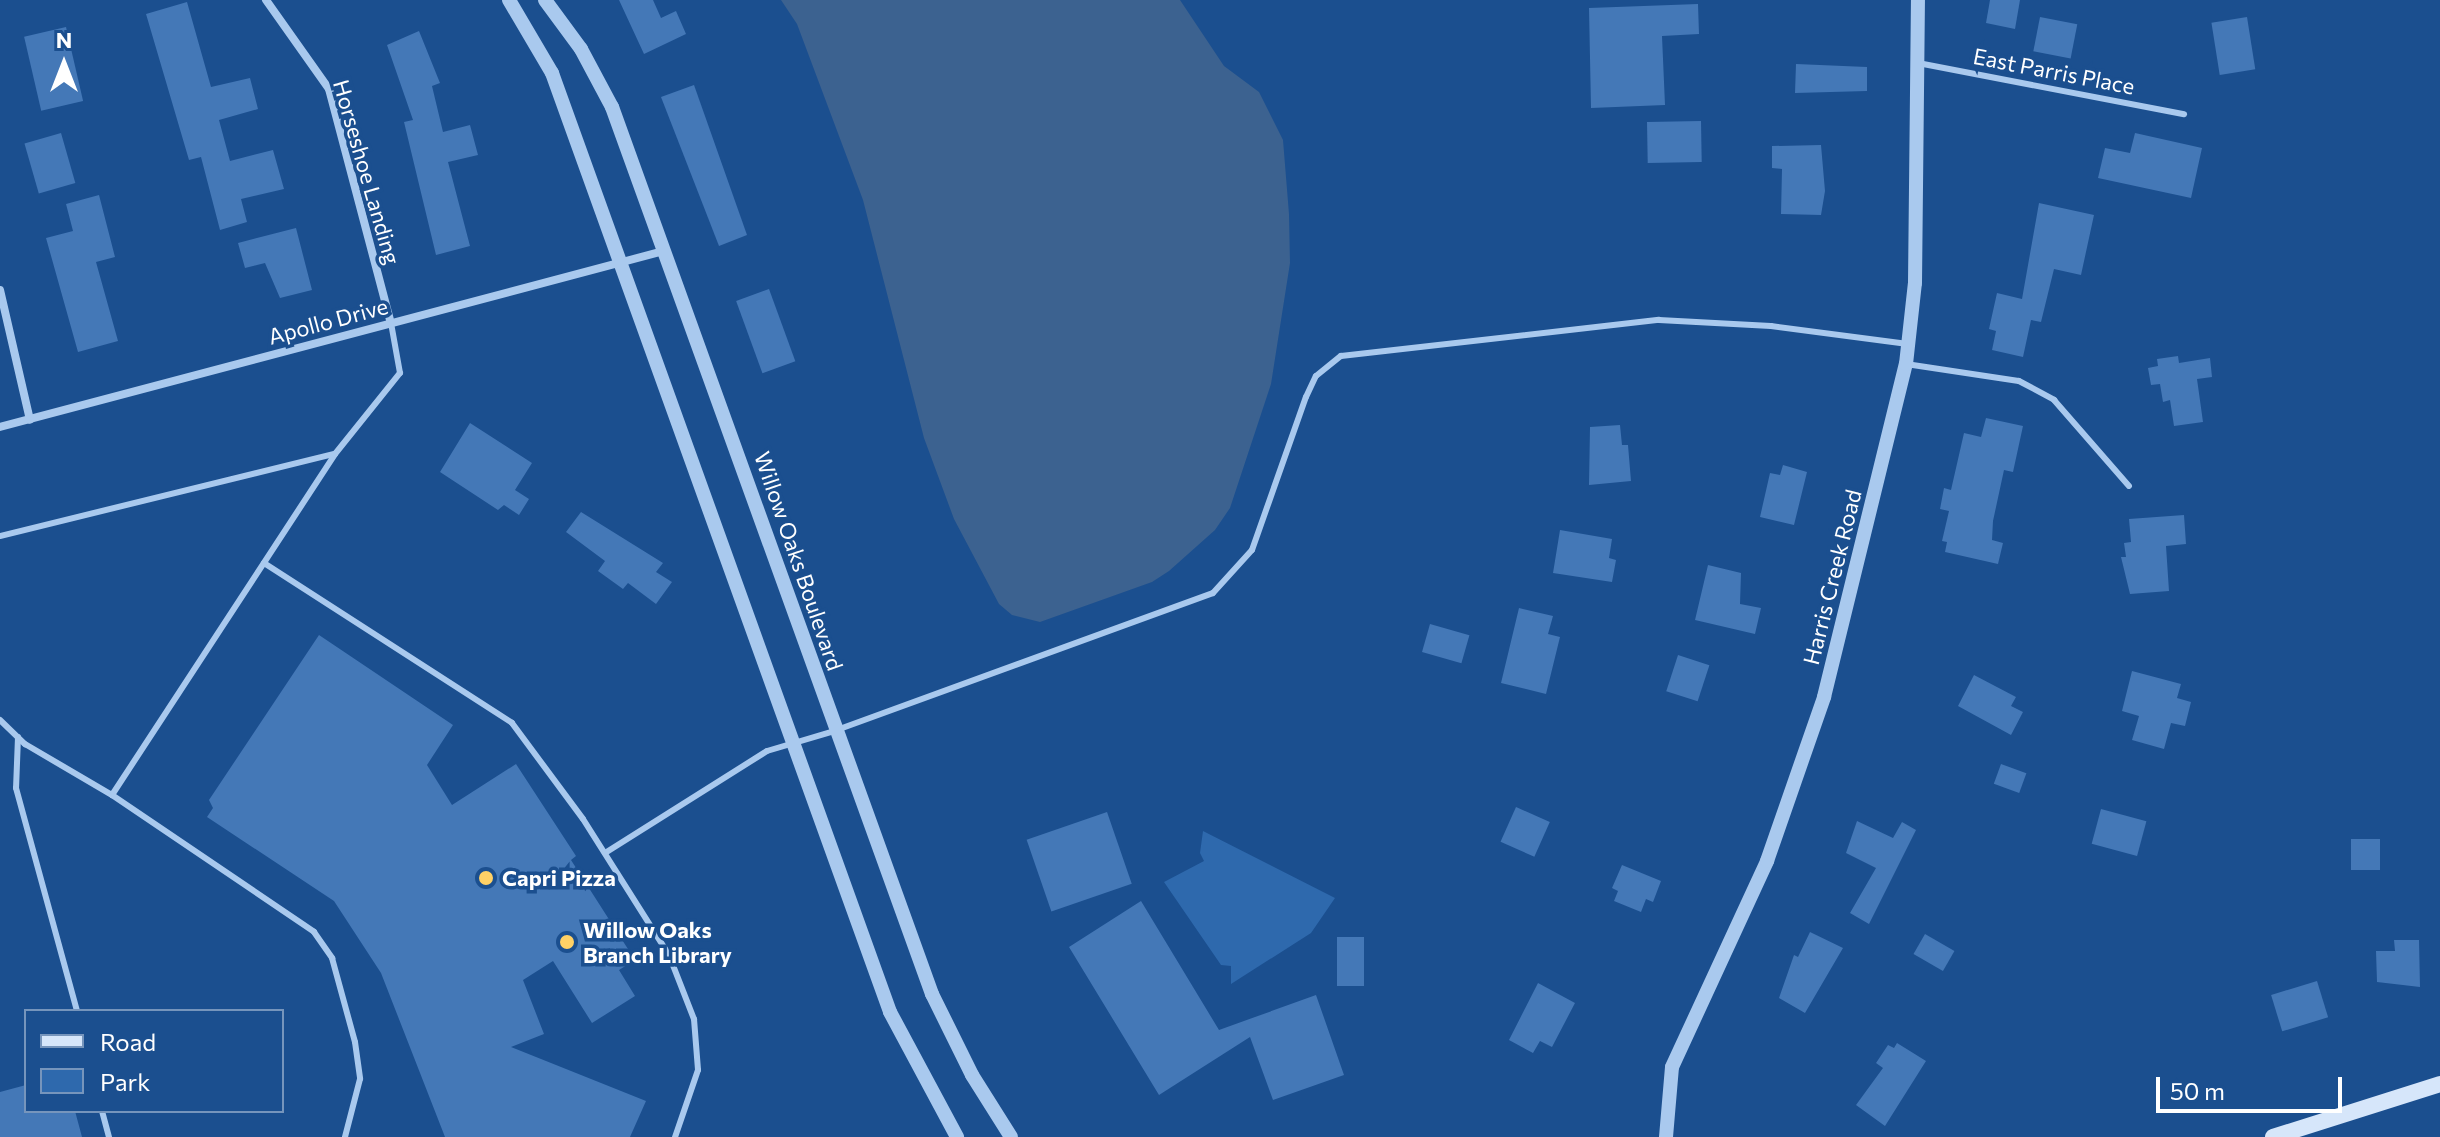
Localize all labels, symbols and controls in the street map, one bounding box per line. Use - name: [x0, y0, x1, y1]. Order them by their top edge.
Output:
- north arrow: [24, 24, 104, 104]
- text: N: [56, 26, 72, 53]
- street label: East Parris Place: [1971, 42, 2137, 100]
- street label: Horseshoe Landing: [328, 77, 406, 267]
- street label: Apollo Drive: [265, 292, 391, 350]
- street label: Willow Oaks Boulevard: [749, 448, 849, 674]
- street label: Harris Creek Road: [1797, 487, 1867, 667]
- place label: Capri Pizza: [502, 865, 616, 891]
- marker: Capri Pizza: [477, 869, 495, 887]
- place label: Willow Oaks Branch Library: [583, 916, 732, 968]
- marker: Willow Oaks Branch Library: [558, 933, 576, 951]
- legend: [24, 1009, 284, 1113]
- text: Road: [100, 1027, 156, 1056]
- scale bar: [2160, 1061, 2346, 1111]
- text: Park: [100, 1067, 150, 1096]
- text: 50 m: [2170, 1076, 2225, 1105]

